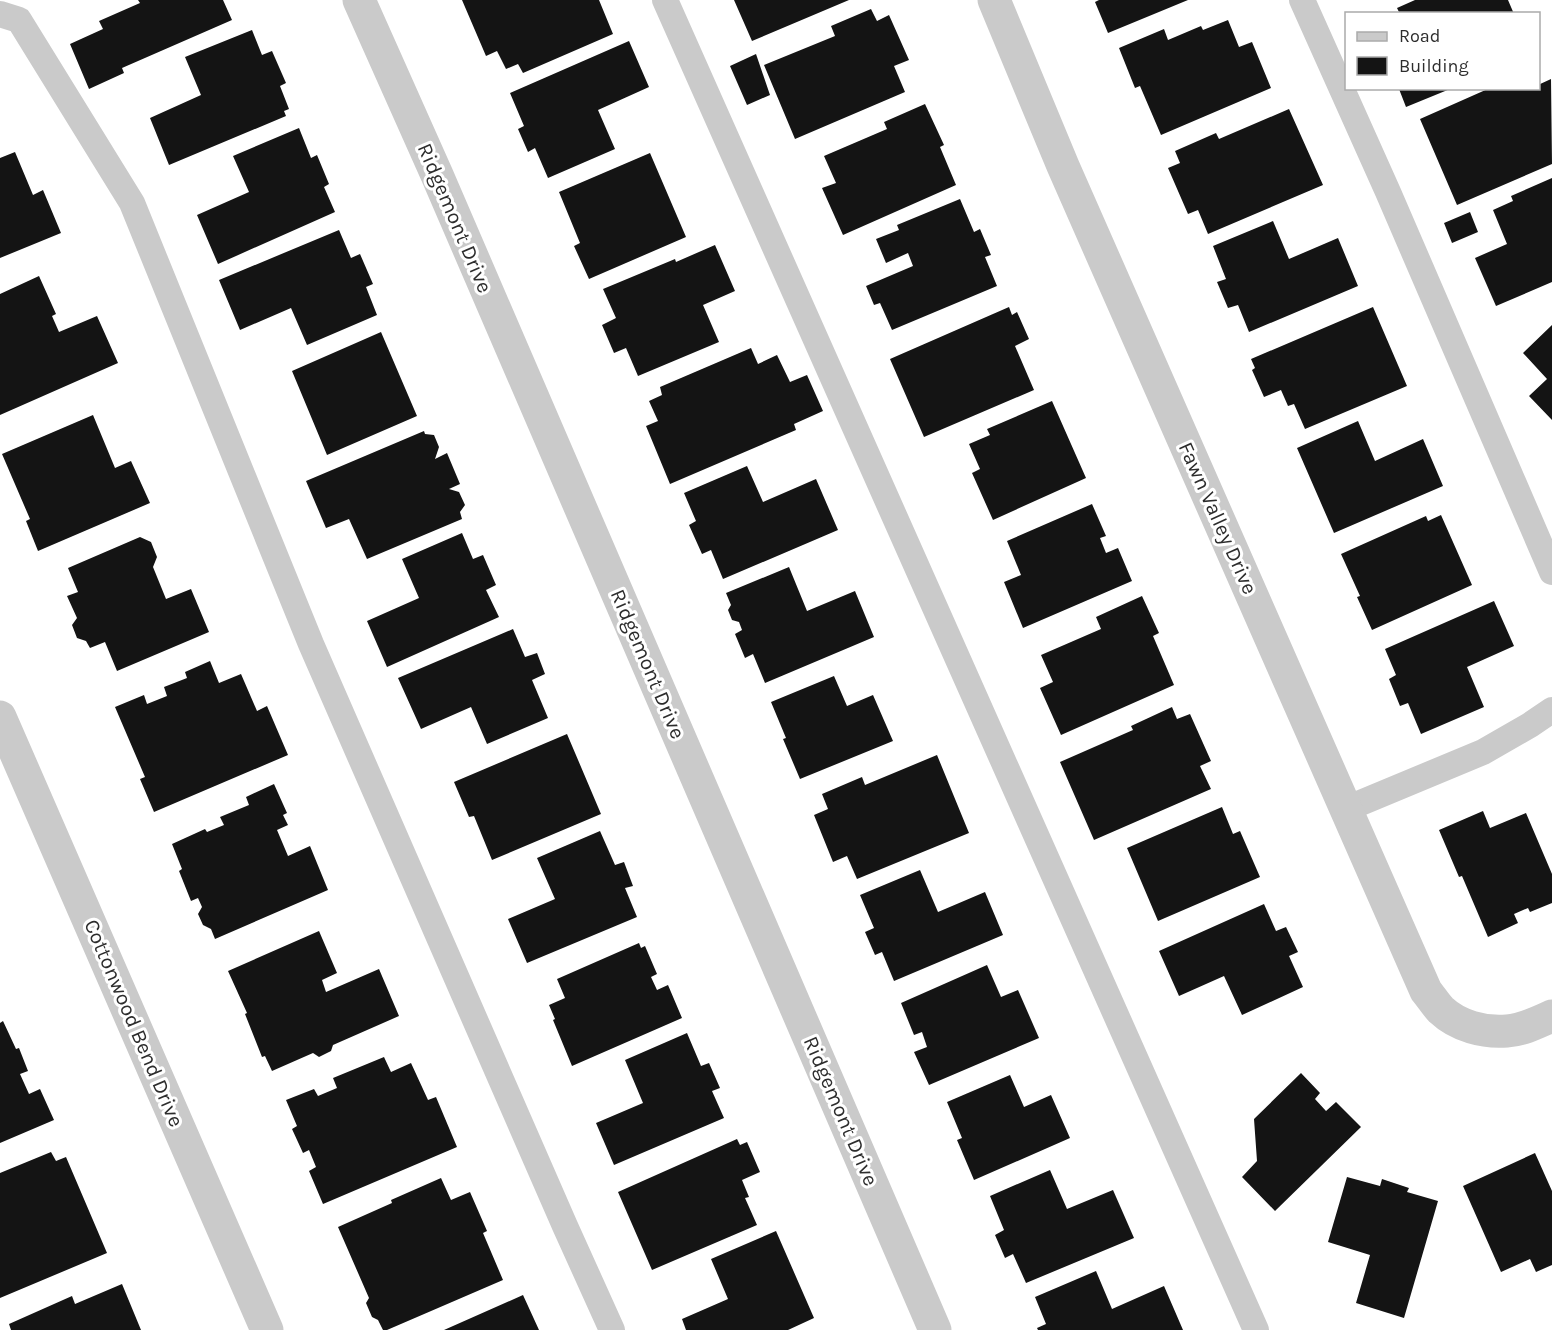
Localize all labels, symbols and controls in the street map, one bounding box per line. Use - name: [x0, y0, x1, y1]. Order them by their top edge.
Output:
- legend: [1345, 12, 1540, 90]
- text: Road: [1399, 25, 1440, 47]
- text: Building: [1399, 55, 1469, 77]
- street label: Ridgemont Drive: [413, 140, 497, 296]
- street label: Fawn Valley Drive: [1174, 438, 1262, 598]
- street label: Ridgemont Drive: [606, 586, 690, 742]
- street label: Cottonwood Bend Drive: [79, 916, 189, 1130]
- street label: Ridgemont Drive: [799, 1033, 883, 1189]

